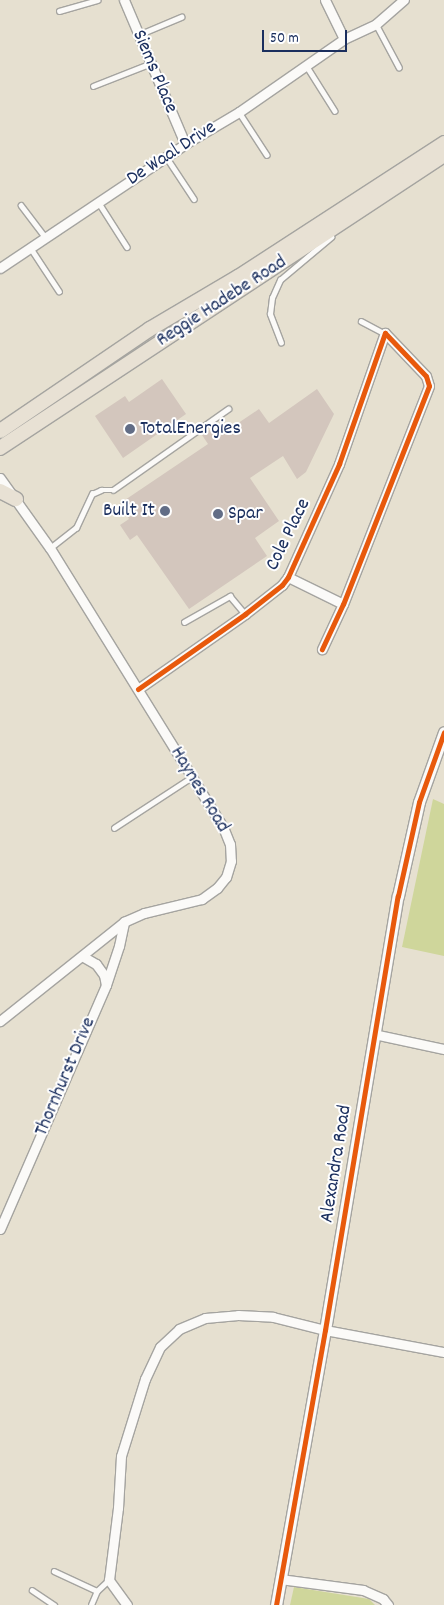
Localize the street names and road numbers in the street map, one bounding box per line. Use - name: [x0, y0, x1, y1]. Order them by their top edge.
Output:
- street label: Siems Place: [126, 27, 182, 117]
- street label: De Waal Drive: [123, 116, 221, 192]
- street label: Reggie Hadebe Road: [152, 251, 292, 353]
- street label: Cole Place: [261, 495, 317, 575]
- street label: Haynes Road: [164, 743, 234, 837]
- street label: Thornhurst Drive: [30, 1014, 102, 1140]
- street label: Alexandra Road: [316, 1104, 358, 1224]

